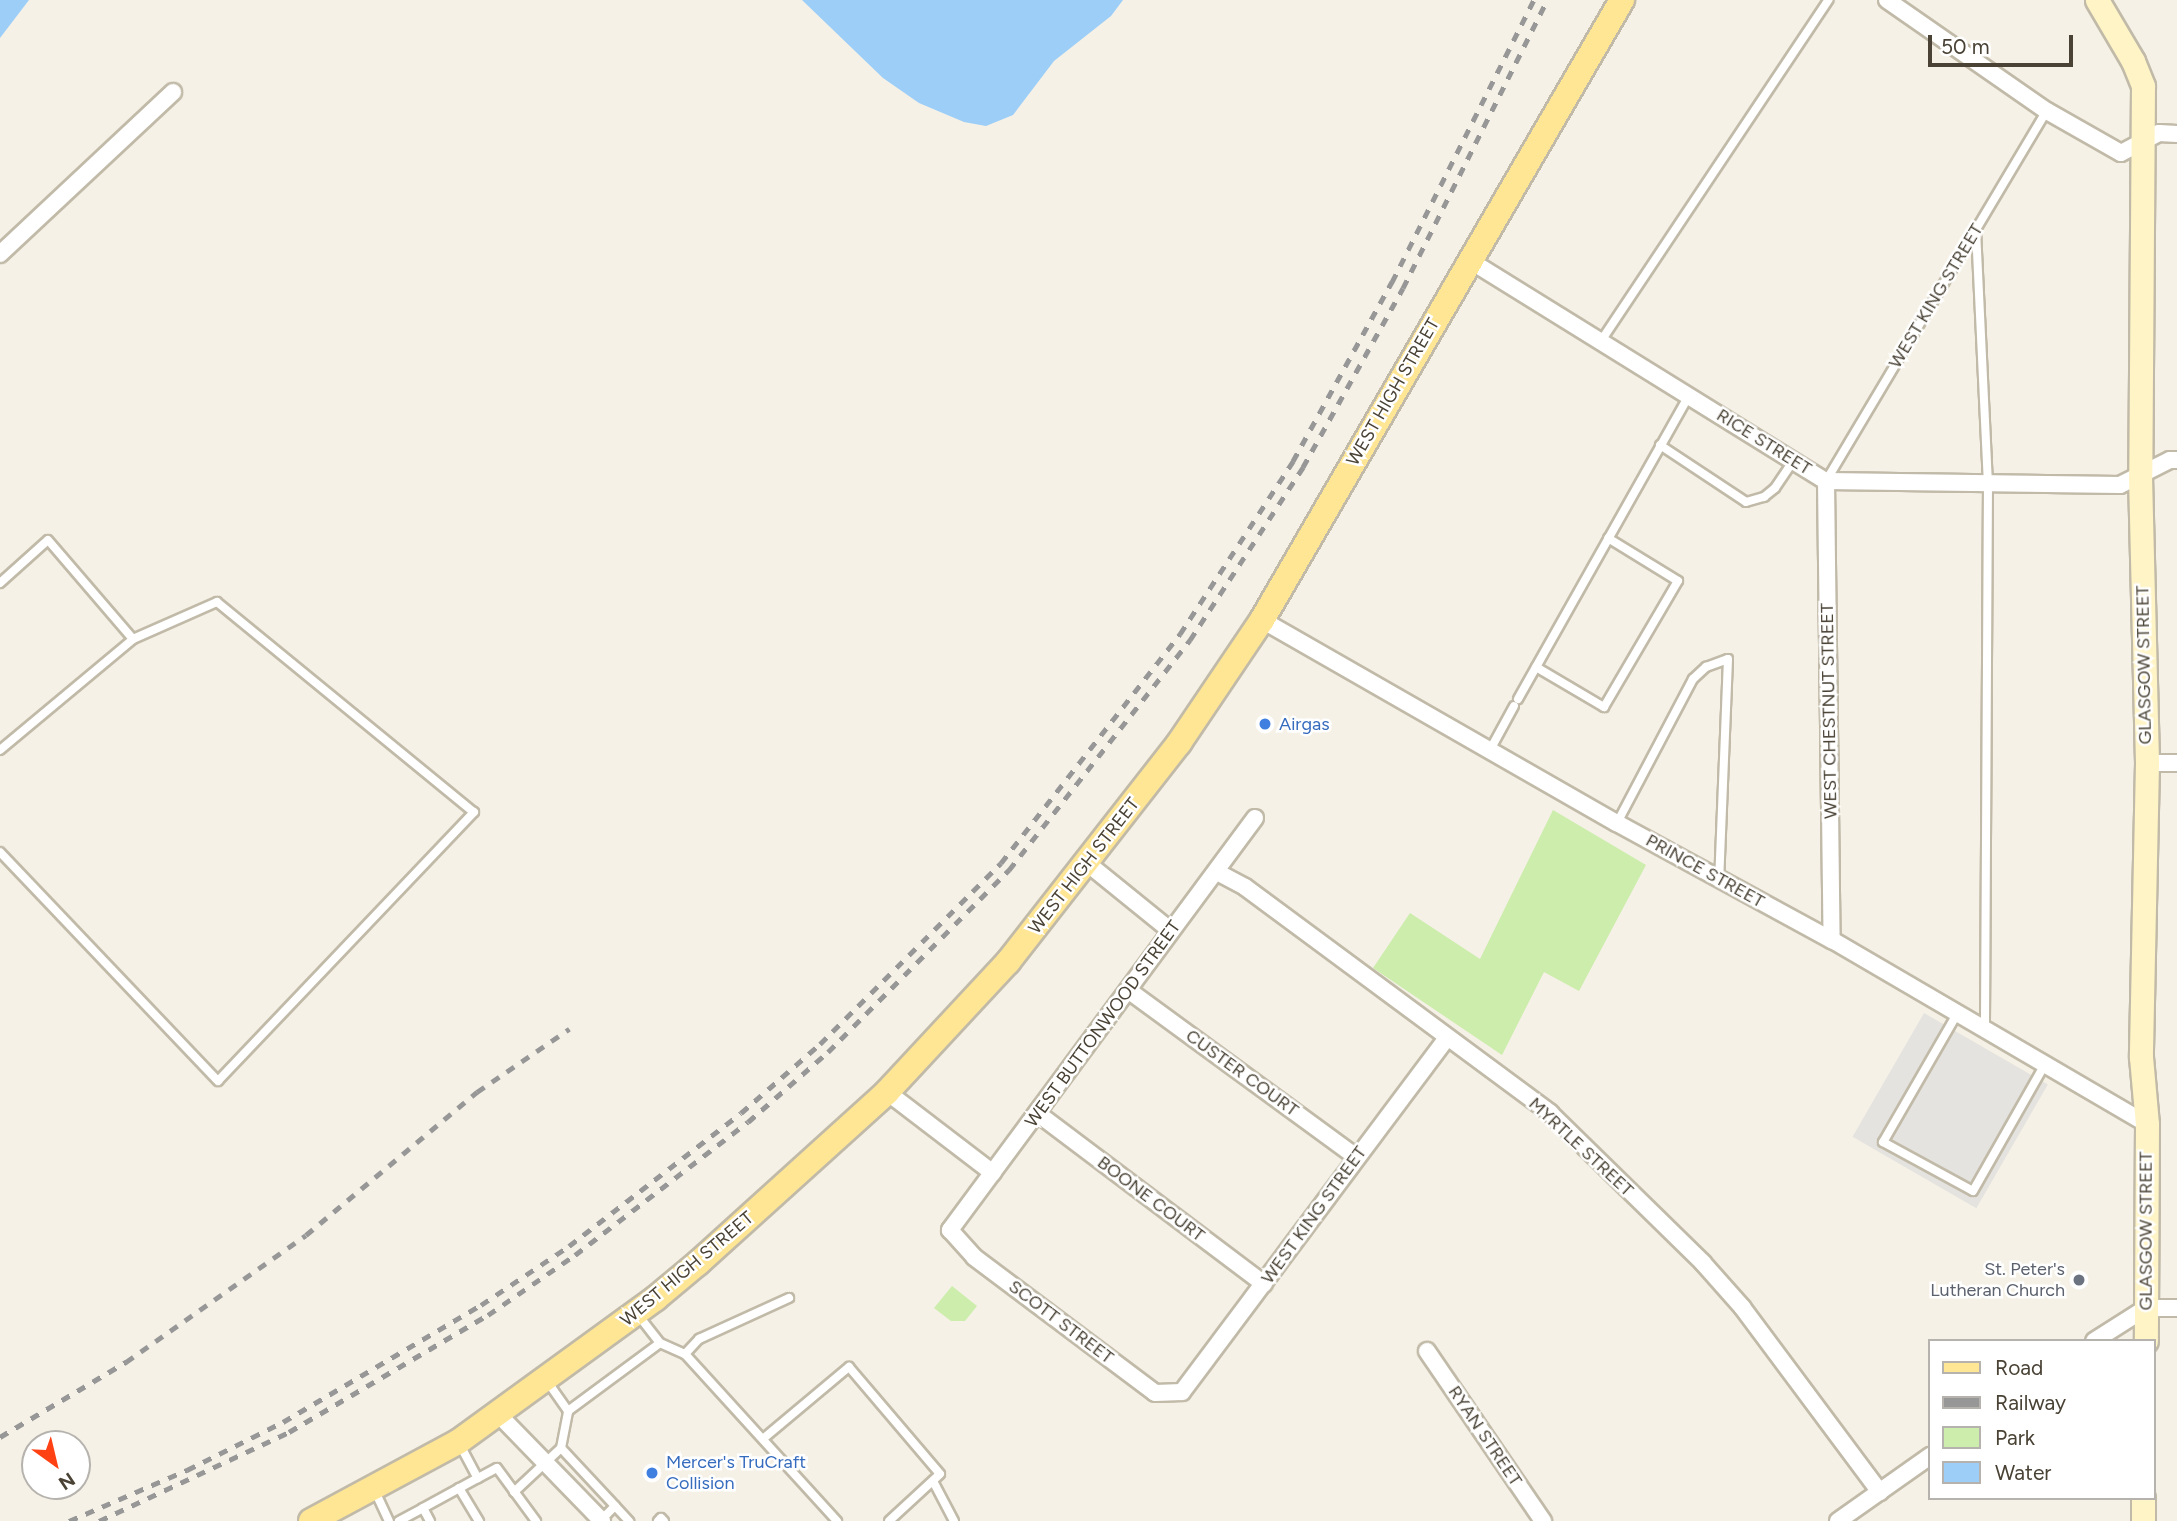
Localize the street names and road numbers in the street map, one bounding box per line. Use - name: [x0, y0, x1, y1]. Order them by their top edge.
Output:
- street label: WEST KING STREET: [1884, 220, 1988, 372]
- street label: WEST HIGH STREET: [1342, 314, 1444, 470]
- street label: RICE STREET: [1713, 404, 1815, 480]
- street label: GLASGOW STREET: [2132, 585, 2156, 745]
- street label: WEST CHESTNUT STREET: [1816, 603, 1842, 819]
- street label: WEST HIGH STREET: [1024, 794, 1144, 938]
- street label: PRINCE STREET: [1642, 830, 1768, 912]
- street label: WEST BUTTONWOOD STREET: [1021, 916, 1185, 1132]
- street label: CUSTER COURT: [1181, 1025, 1303, 1121]
- street label: MYRTLE STREET: [1524, 1093, 1638, 1201]
- street label: WEST KING STREET: [1257, 1142, 1371, 1288]
- street label: BOONE COURT: [1093, 1152, 1209, 1246]
- street label: GLASGOW STREET: [2135, 1152, 2157, 1310]
- street label: WEST HIGH STREET: [616, 1207, 758, 1331]
- street label: SCOTT STREET: [1004, 1276, 1118, 1368]
- street label: RYAN STREET: [1444, 1382, 1526, 1490]

